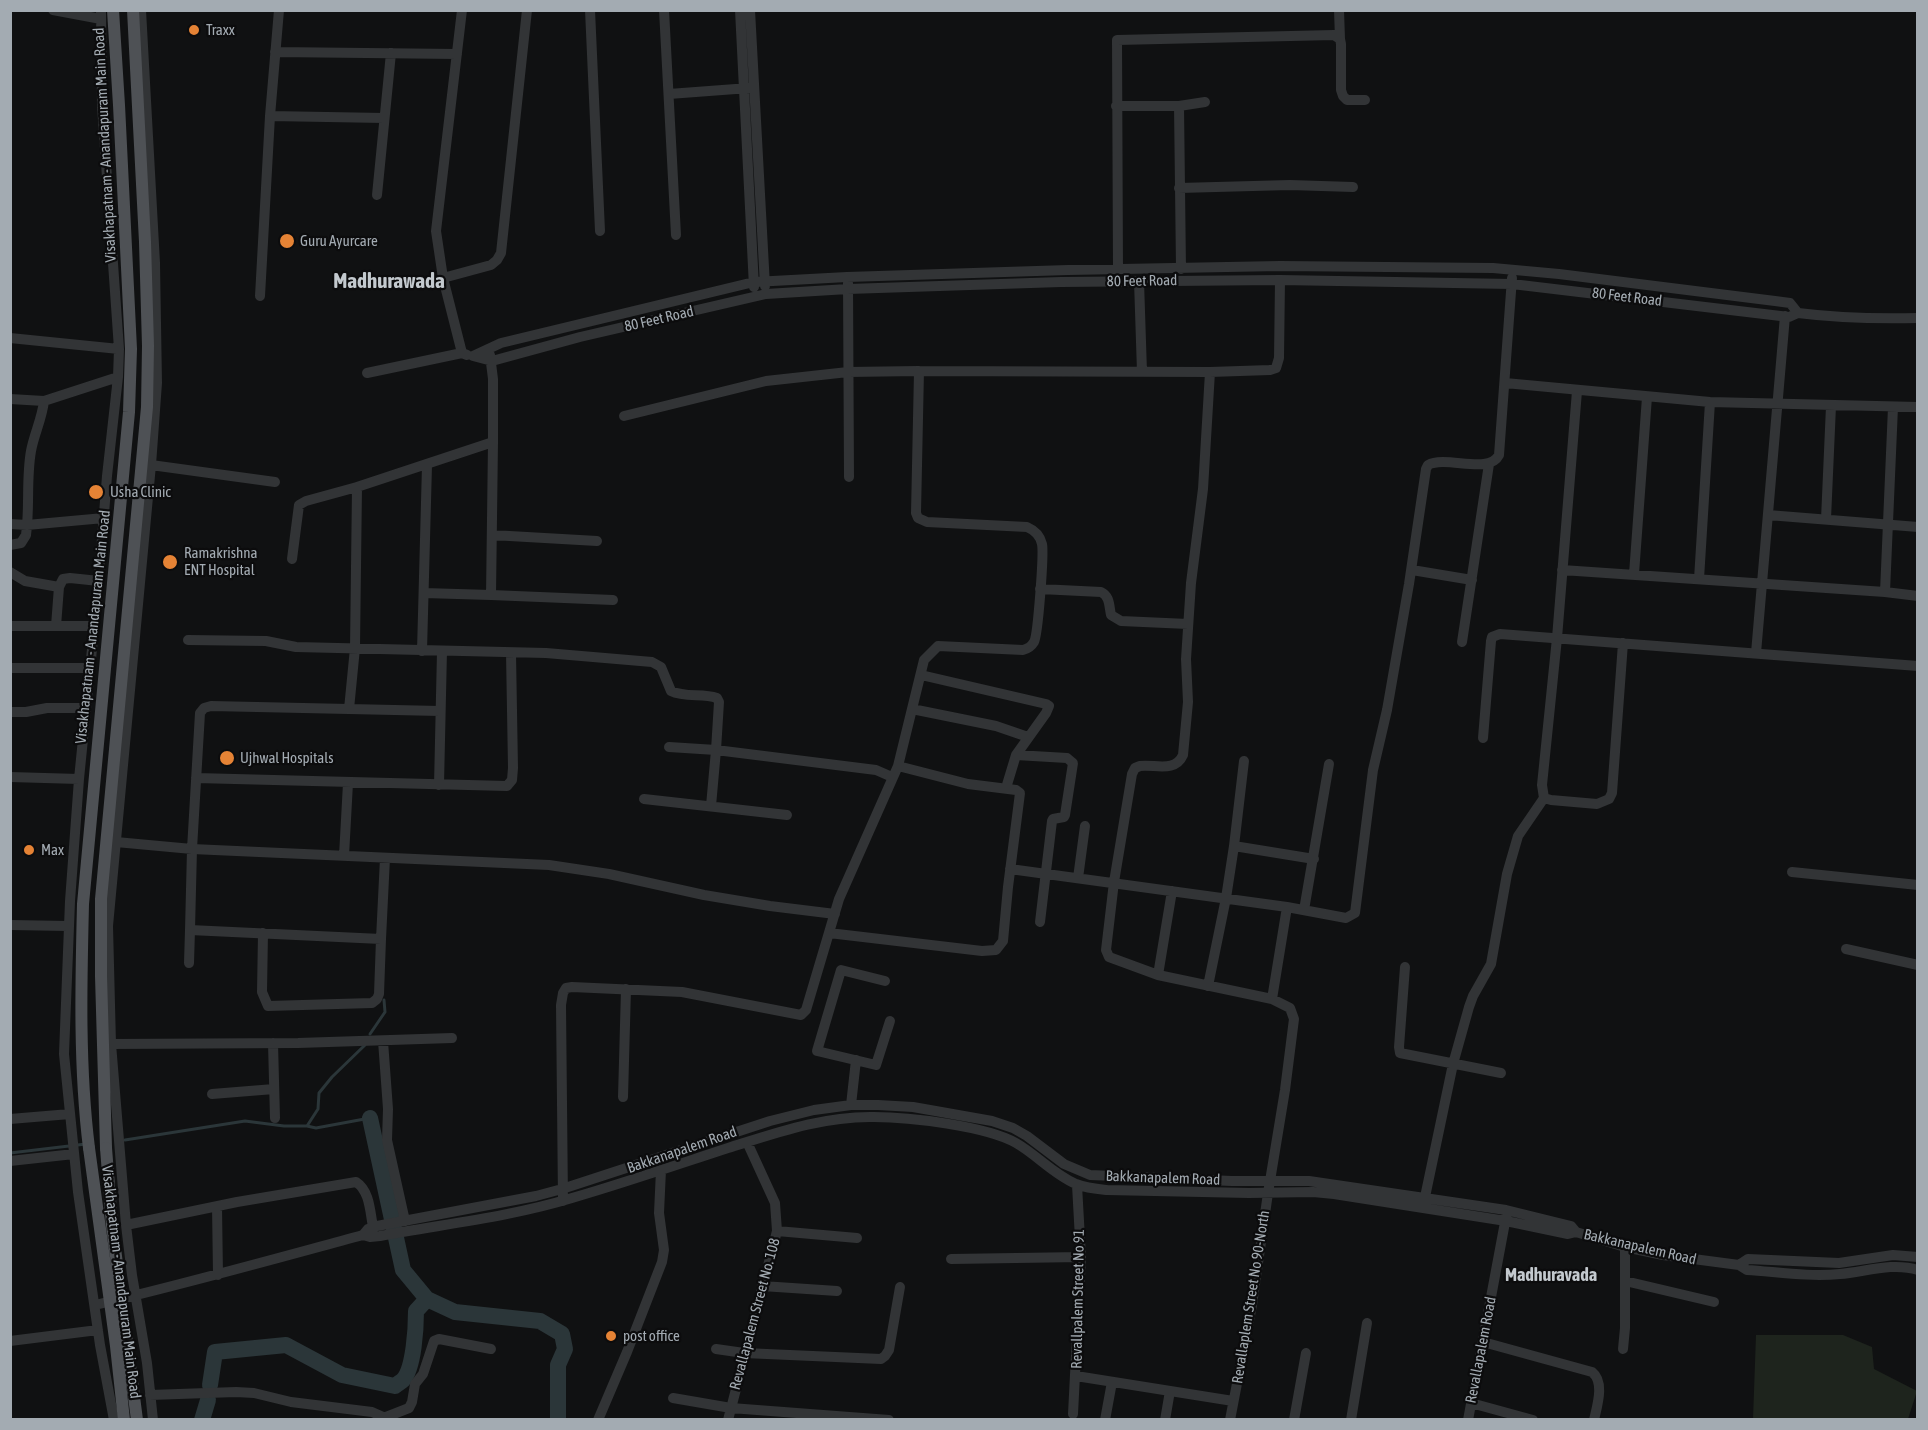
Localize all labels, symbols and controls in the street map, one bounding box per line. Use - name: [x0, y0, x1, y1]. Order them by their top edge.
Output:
- place label: Traxx: [206, 21, 235, 39]
- marker: Traxx: [187, 23, 201, 37]
- street label: Visakhapatnam - Anandapuram Main Road: [90, 27, 120, 263]
- marker: Guru Ayurcare: [278, 232, 296, 250]
- place label: Guru Ayurcare: [300, 232, 378, 250]
- district label: Madhurawada: [333, 268, 445, 294]
- street label: 80 Feet Road: [1107, 271, 1177, 291]
- street label: 80 Feet Road: [1591, 284, 1663, 310]
- street label: 80 Feet Road: [623, 302, 695, 336]
- marker: Usha Clinic: [87, 483, 105, 501]
- place label: Usha Clinic: [110, 483, 171, 501]
- street label: Visakhapatnam - Anandapuram Main Road: [72, 509, 114, 745]
- place label: Ramakrishna ENT Hospital: [184, 544, 258, 579]
- marker: Ramakrishna ENT Hospital: [161, 553, 179, 571]
- marker: Ujhwal Hospitals: [218, 749, 236, 767]
- place label: Ujhwal Hospitals: [240, 749, 334, 767]
- place label: Max: [41, 841, 64, 859]
- marker: Max: [22, 843, 36, 857]
- street label: Bakkanapalem Road: [625, 1123, 739, 1177]
- street label: Visakhapatnam - Anandapuram Main Road: [98, 1164, 144, 1400]
- street label: Bakkanapalem Road: [1105, 1167, 1221, 1189]
- street label: Revallaplem Street No 90-North: [1228, 1209, 1274, 1385]
- street label: Bakkanapalem Road: [1582, 1225, 1698, 1269]
- street label: Revallpalem Street No 91: [1068, 1229, 1088, 1369]
- street label: Revallapalem Street No. 108: [726, 1236, 784, 1392]
- district label: Madhuravada: [1505, 1264, 1597, 1286]
- street label: Revallapalem Road: [1462, 1295, 1500, 1405]
- place label: post office: [623, 1327, 680, 1345]
- marker: post office: [604, 1329, 618, 1343]

